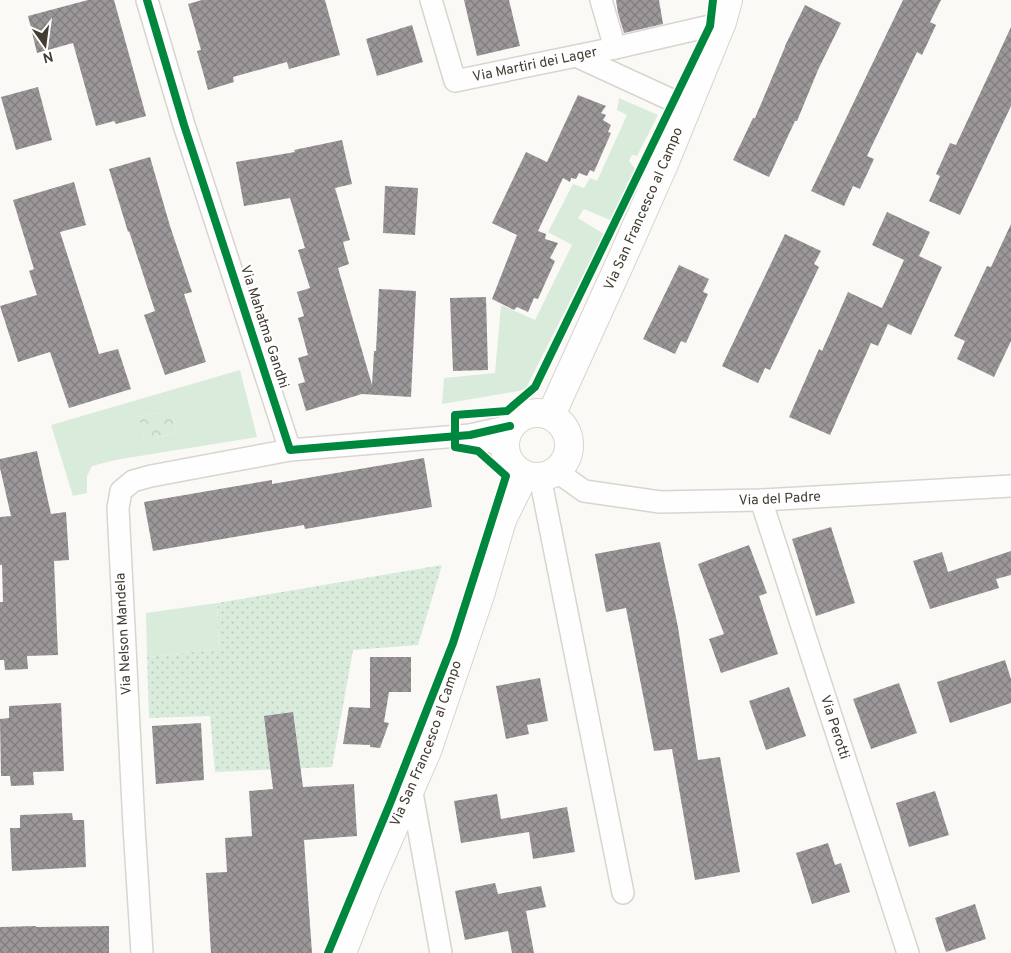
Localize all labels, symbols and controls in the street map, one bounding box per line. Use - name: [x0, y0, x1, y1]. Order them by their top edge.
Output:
- north arrow: [20, 20, 70, 70]
- street label: Via Martiri dei Lager: [471, 43, 599, 86]
- text: N: [41, 47, 55, 66]
- street label: Via San Francesco al Campo: [600, 125, 687, 293]
- street label: Via Mahatma Gandhi: [236, 263, 292, 391]
- street label: Via del Padre: [738, 488, 821, 509]
- street label: Via Nelson Mandela: [112, 572, 136, 696]
- street label: Via San Francesco al Campo: [387, 658, 466, 829]
- street label: Via Perotti: [816, 693, 853, 762]

